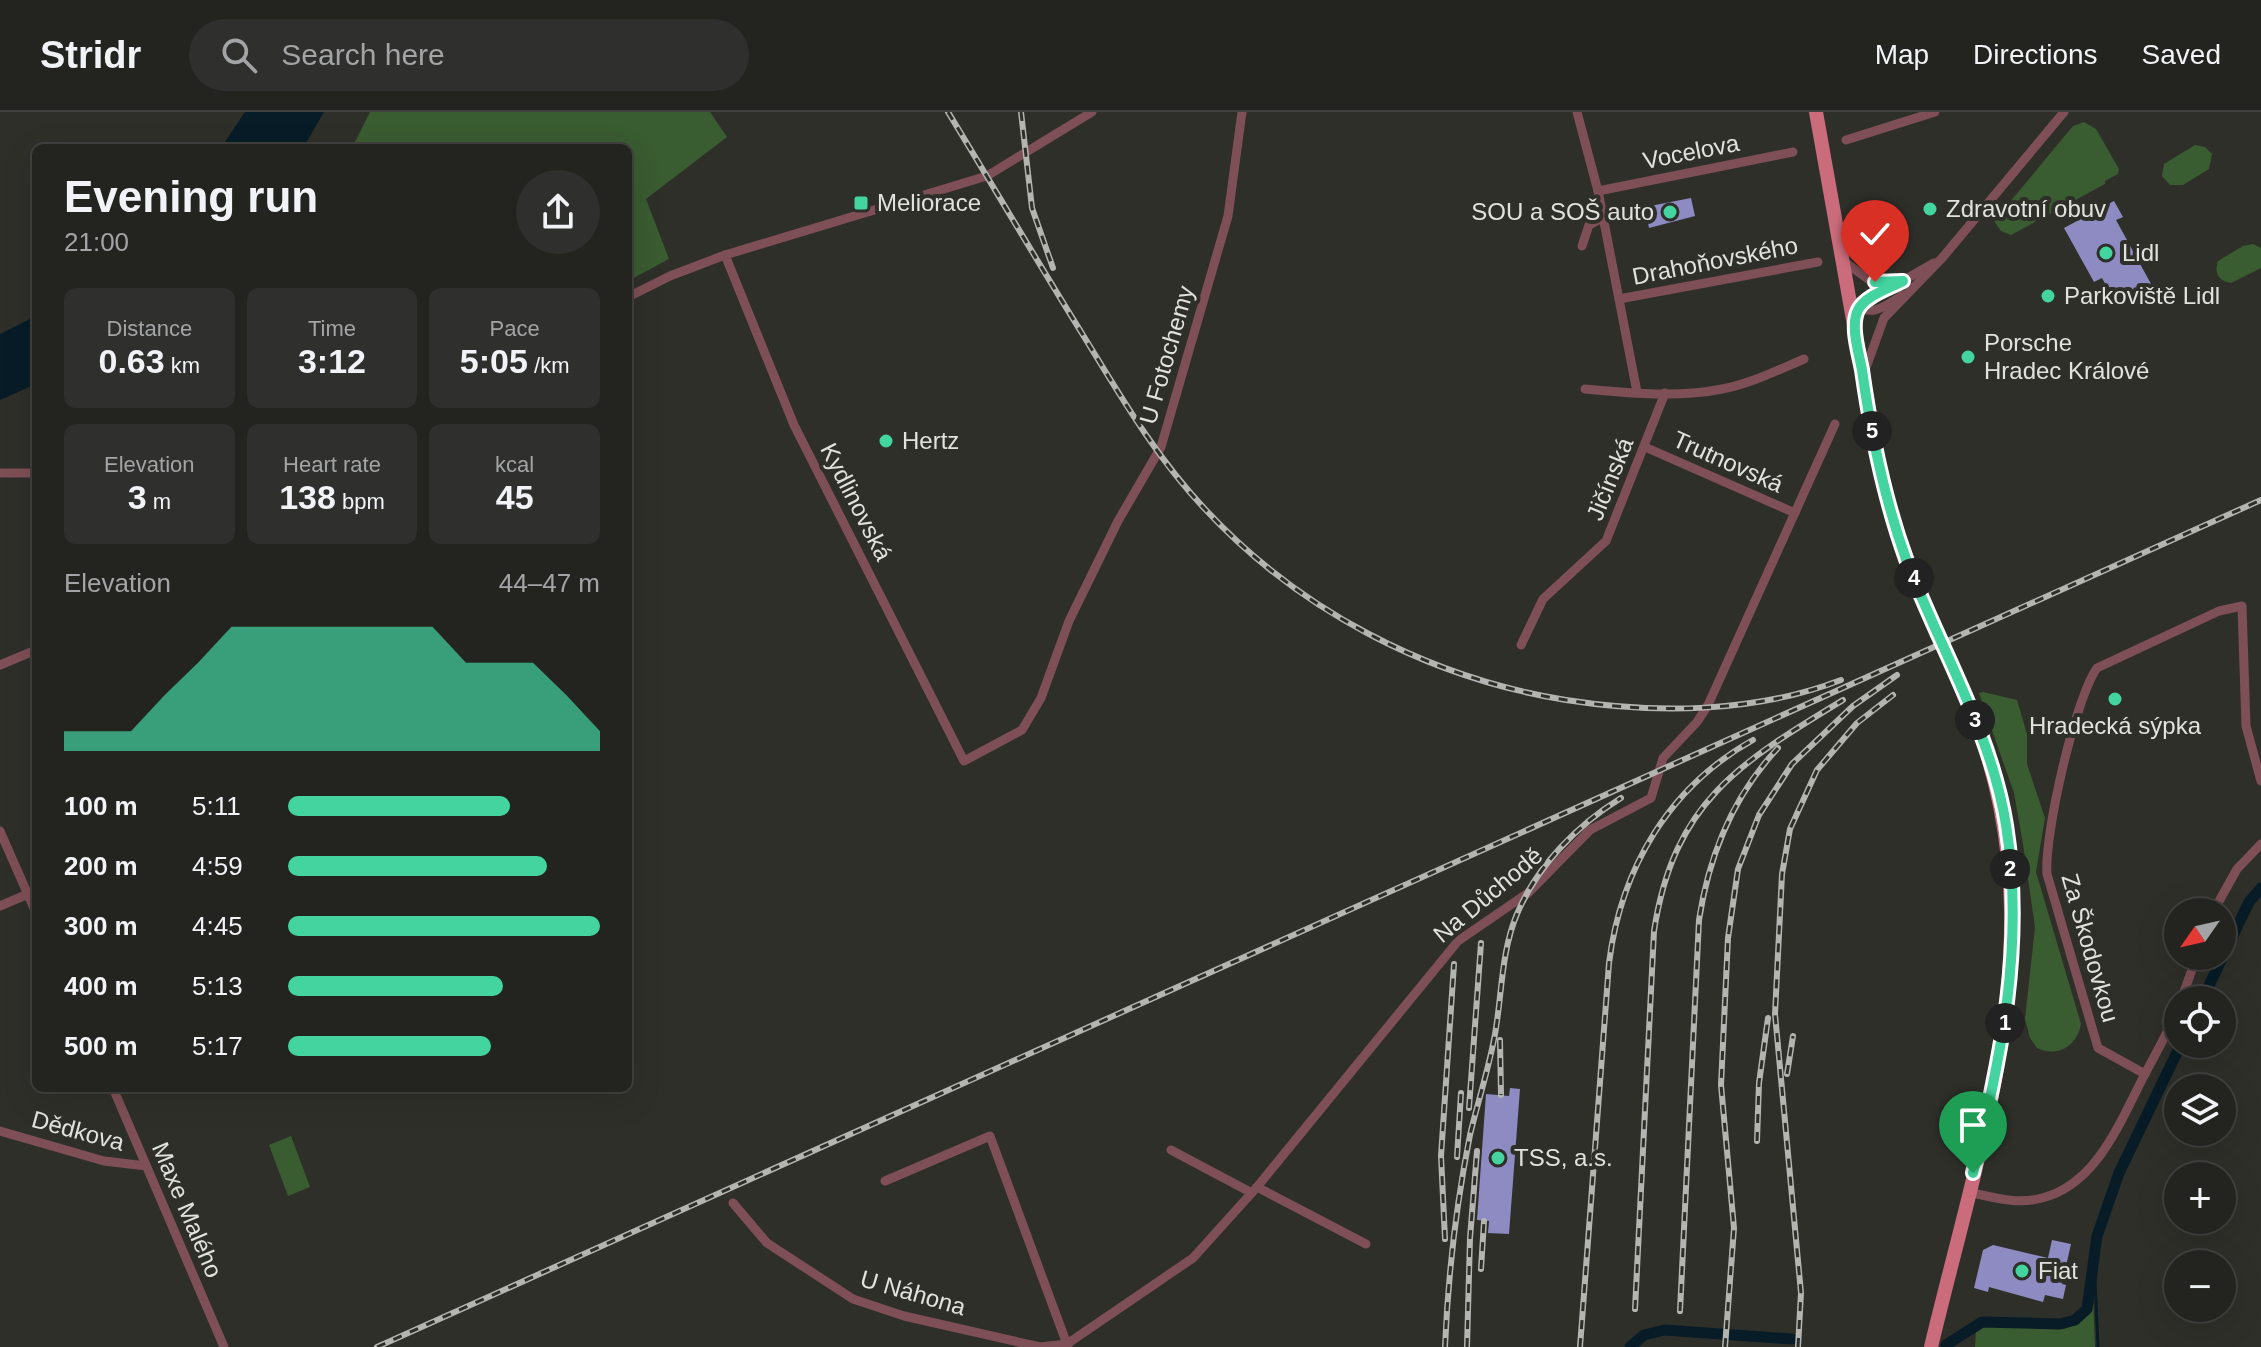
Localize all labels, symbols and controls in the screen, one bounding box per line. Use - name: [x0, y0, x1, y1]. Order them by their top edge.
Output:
- search box: [189, 19, 749, 91]
- icon: search: [217, 33, 261, 77]
- text: Stridr: [40, 34, 141, 76]
- text: Search here: [281, 38, 445, 71]
- text: Map: [1875, 39, 1929, 70]
- text: Directions: [1973, 39, 2098, 70]
- text: Saved: [2142, 39, 2221, 70]
- street label: Vocelova: [1641, 129, 1742, 174]
- button: share: [516, 170, 600, 254]
- text: Evening run: [64, 172, 318, 221]
- place label: Meliorace: [877, 189, 981, 216]
- marker: Meliorace: [852, 194, 870, 212]
- place label: Zdravotní obuv: [1946, 195, 2106, 222]
- place label: SOU a SOŠ auto: [1471, 198, 1654, 225]
- pin: [1841, 200, 1909, 282]
- marker: Zdravotní obuv: [1921, 200, 1939, 218]
- marker: SOU a SOŠ auto: [1661, 203, 1679, 221]
- icon: check: [1853, 212, 1897, 256]
- text: 21:00: [64, 227, 129, 257]
- street label: Drahoňovského: [1630, 231, 1800, 290]
- place label: Lidl: [2122, 239, 2159, 266]
- marker: Lidl: [2097, 244, 2115, 262]
- place label: Parkoviště Lidl: [2064, 282, 2220, 309]
- street label: U Fotochemy: [1134, 283, 1199, 427]
- marker: Parkoviště Lidl: [2039, 287, 2057, 305]
- text: Distance: [107, 316, 192, 341]
- text: Time: [308, 316, 356, 341]
- text: Pace: [490, 316, 540, 341]
- place label: Porsche Hradec Králové: [1984, 329, 2149, 384]
- text: 0.63: [99, 342, 165, 380]
- text: 3:12: [298, 342, 366, 380]
- text: 5:05: [460, 342, 528, 380]
- marker: Porsche Hradec Králové: [1959, 348, 1977, 366]
- text: km: [165, 353, 200, 378]
- text: /km: [528, 353, 569, 378]
- pin: 5: [1852, 411, 1892, 451]
- text: 5: [1866, 418, 1878, 443]
- street label: Trutnovská: [1669, 425, 1788, 498]
- place label: Hertz: [902, 427, 959, 454]
- marker: Hertz: [877, 432, 895, 450]
- street label: Jičínská: [1581, 433, 1639, 524]
- street label: Kydlinovská: [815, 439, 898, 566]
- text: Elevation: [104, 452, 195, 477]
- text: Heart rate: [283, 452, 381, 477]
- text: kcal: [495, 452, 534, 477]
- text: 3: [128, 478, 147, 516]
- text: 138: [279, 478, 336, 516]
- text: 45: [496, 478, 534, 516]
- text: m: [147, 489, 171, 514]
- text: bpm: [336, 489, 385, 514]
- pin: 4: [1894, 558, 1934, 598]
- text: 4: [1908, 565, 1920, 590]
- text: Elevation: [64, 568, 171, 598]
- text: 44–47 m: [499, 568, 600, 598]
- marker: Hradecká sýpka: [2106, 690, 2124, 708]
- pin: 3: [1955, 700, 1995, 740]
- text: 3: [1969, 707, 1981, 732]
- place label: Hradecká sýpka: [2029, 712, 2202, 739]
- text: 100 m: [64, 791, 138, 821]
- text: 5:11: [192, 791, 241, 821]
- street label: Na Důchodě: [1428, 841, 1547, 948]
- pin: 2: [1990, 849, 2030, 889]
- text: 200 m: [64, 851, 138, 881]
- text: 4:59: [192, 851, 243, 881]
- text: 2: [2004, 856, 2016, 881]
- street label: Za Škodovkou: [2056, 870, 2125, 1025]
- north arrow: [2164, 898, 2236, 970]
- map controls: [2164, 898, 2236, 1322]
- text: 300 m: [64, 911, 138, 941]
- text: 4:45: [192, 911, 243, 941]
- text: 400 m: [64, 971, 138, 1001]
- text: 5:13: [192, 971, 243, 1001]
- button: locate: [2164, 986, 2236, 1058]
- pin: 1: [1985, 1003, 2025, 1043]
- text: 1: [1999, 1010, 2011, 1035]
- text: 500 m: [64, 1031, 138, 1061]
- text: 5:17: [192, 1031, 243, 1061]
- button: layers: [2164, 1074, 2236, 1146]
- pin: [1939, 1091, 2007, 1173]
- icon: arrive: [1951, 1103, 1995, 1147]
- street label: Dědkova: [29, 1105, 128, 1156]
- street label: Maxe Malého: [147, 1138, 228, 1281]
- place label: TSS, a.s.: [1514, 1144, 1613, 1171]
- marker: TSS, a.s.: [1489, 1149, 1507, 1167]
- button: +: [2164, 1162, 2236, 1234]
- button: −: [2164, 1250, 2236, 1322]
- place label: Fiat: [2038, 1257, 2078, 1284]
- marker: Fiat: [2013, 1262, 2031, 1280]
- street label: U Náhona: [857, 1265, 969, 1321]

